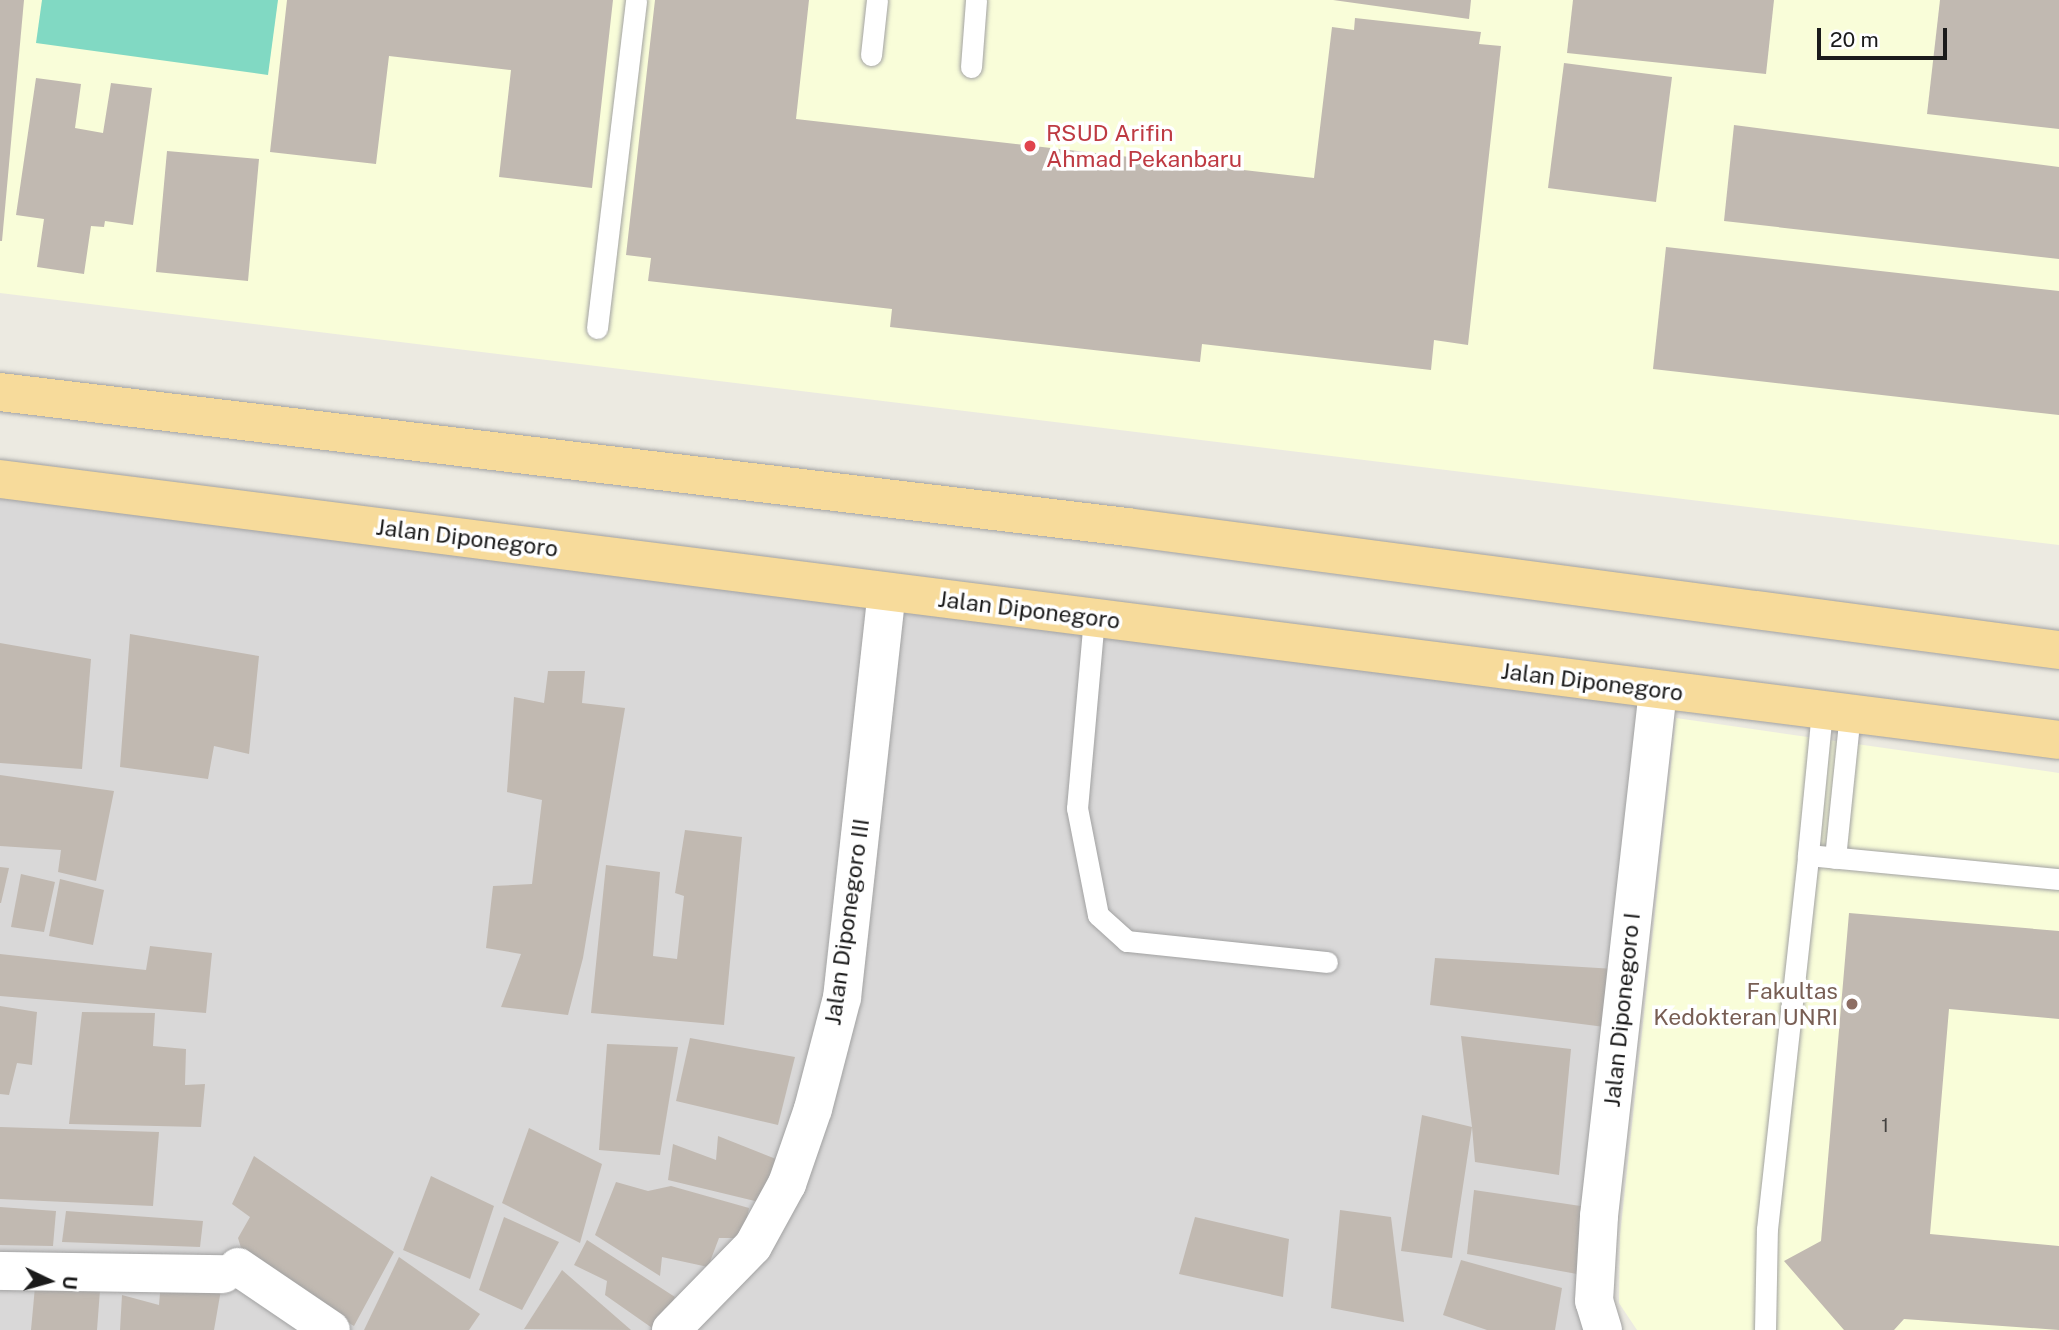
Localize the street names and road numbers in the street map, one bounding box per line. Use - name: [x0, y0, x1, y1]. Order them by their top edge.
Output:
- street label: Jalan Diponegoro: [374, 513, 560, 563]
- street label: Jalan Diponegoro: [936, 585, 1122, 635]
- street label: Jalan Diponegoro: [1499, 657, 1685, 707]
- street label: Jalan Diponegoro III: [819, 817, 875, 1027]
- street label: Jalan Diponegoro I: [1598, 911, 1646, 1109]

